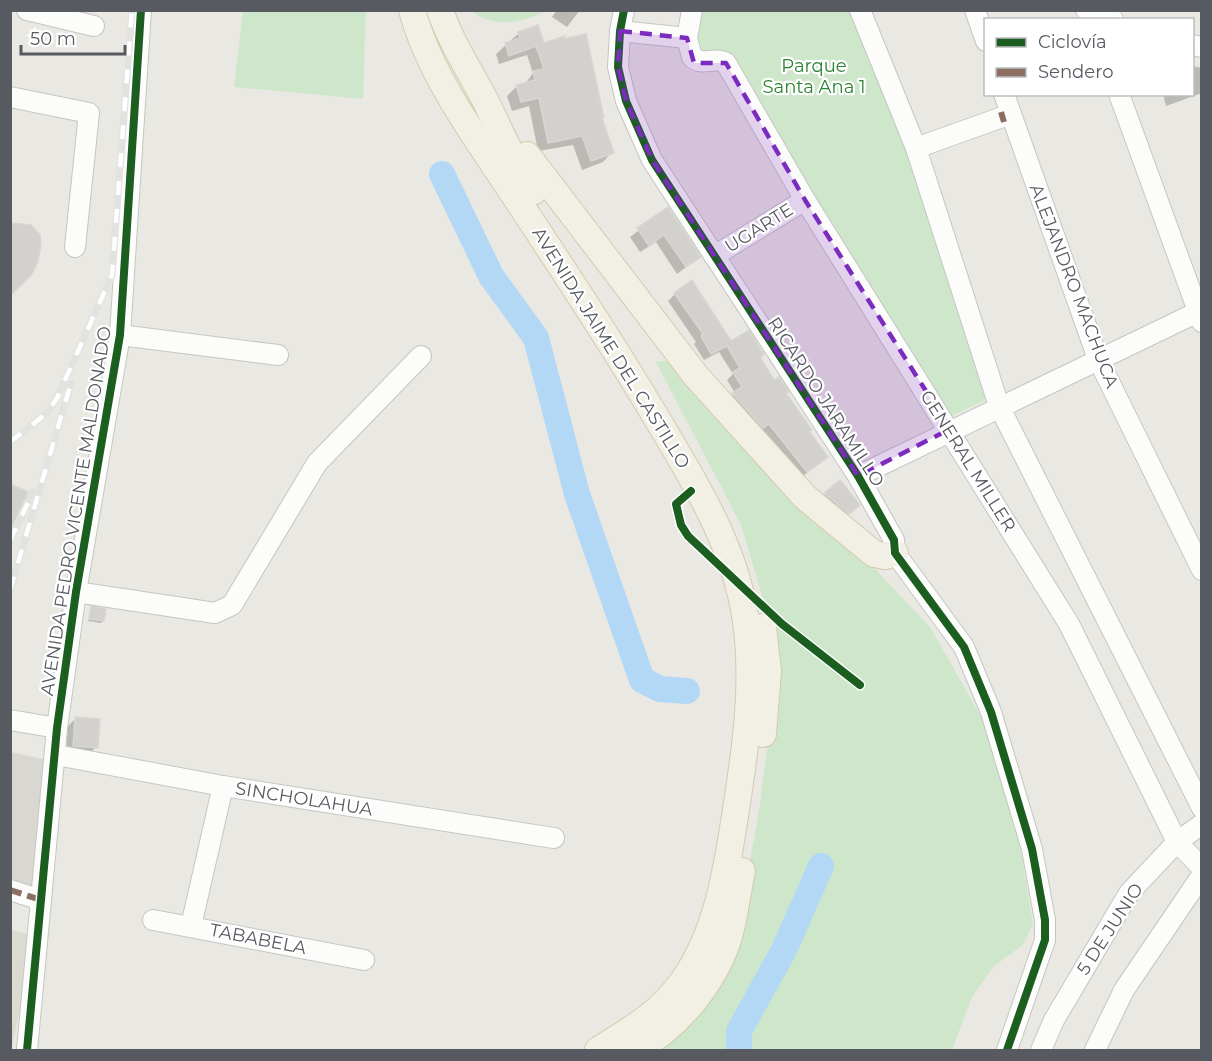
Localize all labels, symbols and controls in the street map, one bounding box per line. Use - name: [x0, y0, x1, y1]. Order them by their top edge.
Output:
- scale bar: [21, 18, 124, 56]
- legend: [984, 18, 1194, 96]
- text: 50 m: [30, 28, 76, 50]
- text: Ciclovía: [1038, 31, 1107, 53]
- park label: Parque Santa Ana 1: [762, 55, 866, 98]
- text: Sendero: [1038, 61, 1113, 83]
- street label: ALEJANDRO MACHUCA: [1025, 181, 1123, 391]
- street label: UGARTE: [721, 198, 797, 258]
- street label: AVENIDA JAIME DEL CASTILLO: [527, 223, 695, 473]
- street label: RICARDO JARAMILLO: [763, 313, 889, 491]
- street label: AVENIDA PEDRO VICENTE MALDONADO: [36, 325, 116, 697]
- street label: GENERAL MILLER: [916, 386, 1020, 536]
- street label: SINCHOLAHUA: [234, 777, 374, 821]
- street label: 5 DE JUNIO: [1072, 879, 1148, 979]
- street label: TABABELA: [208, 919, 308, 959]

